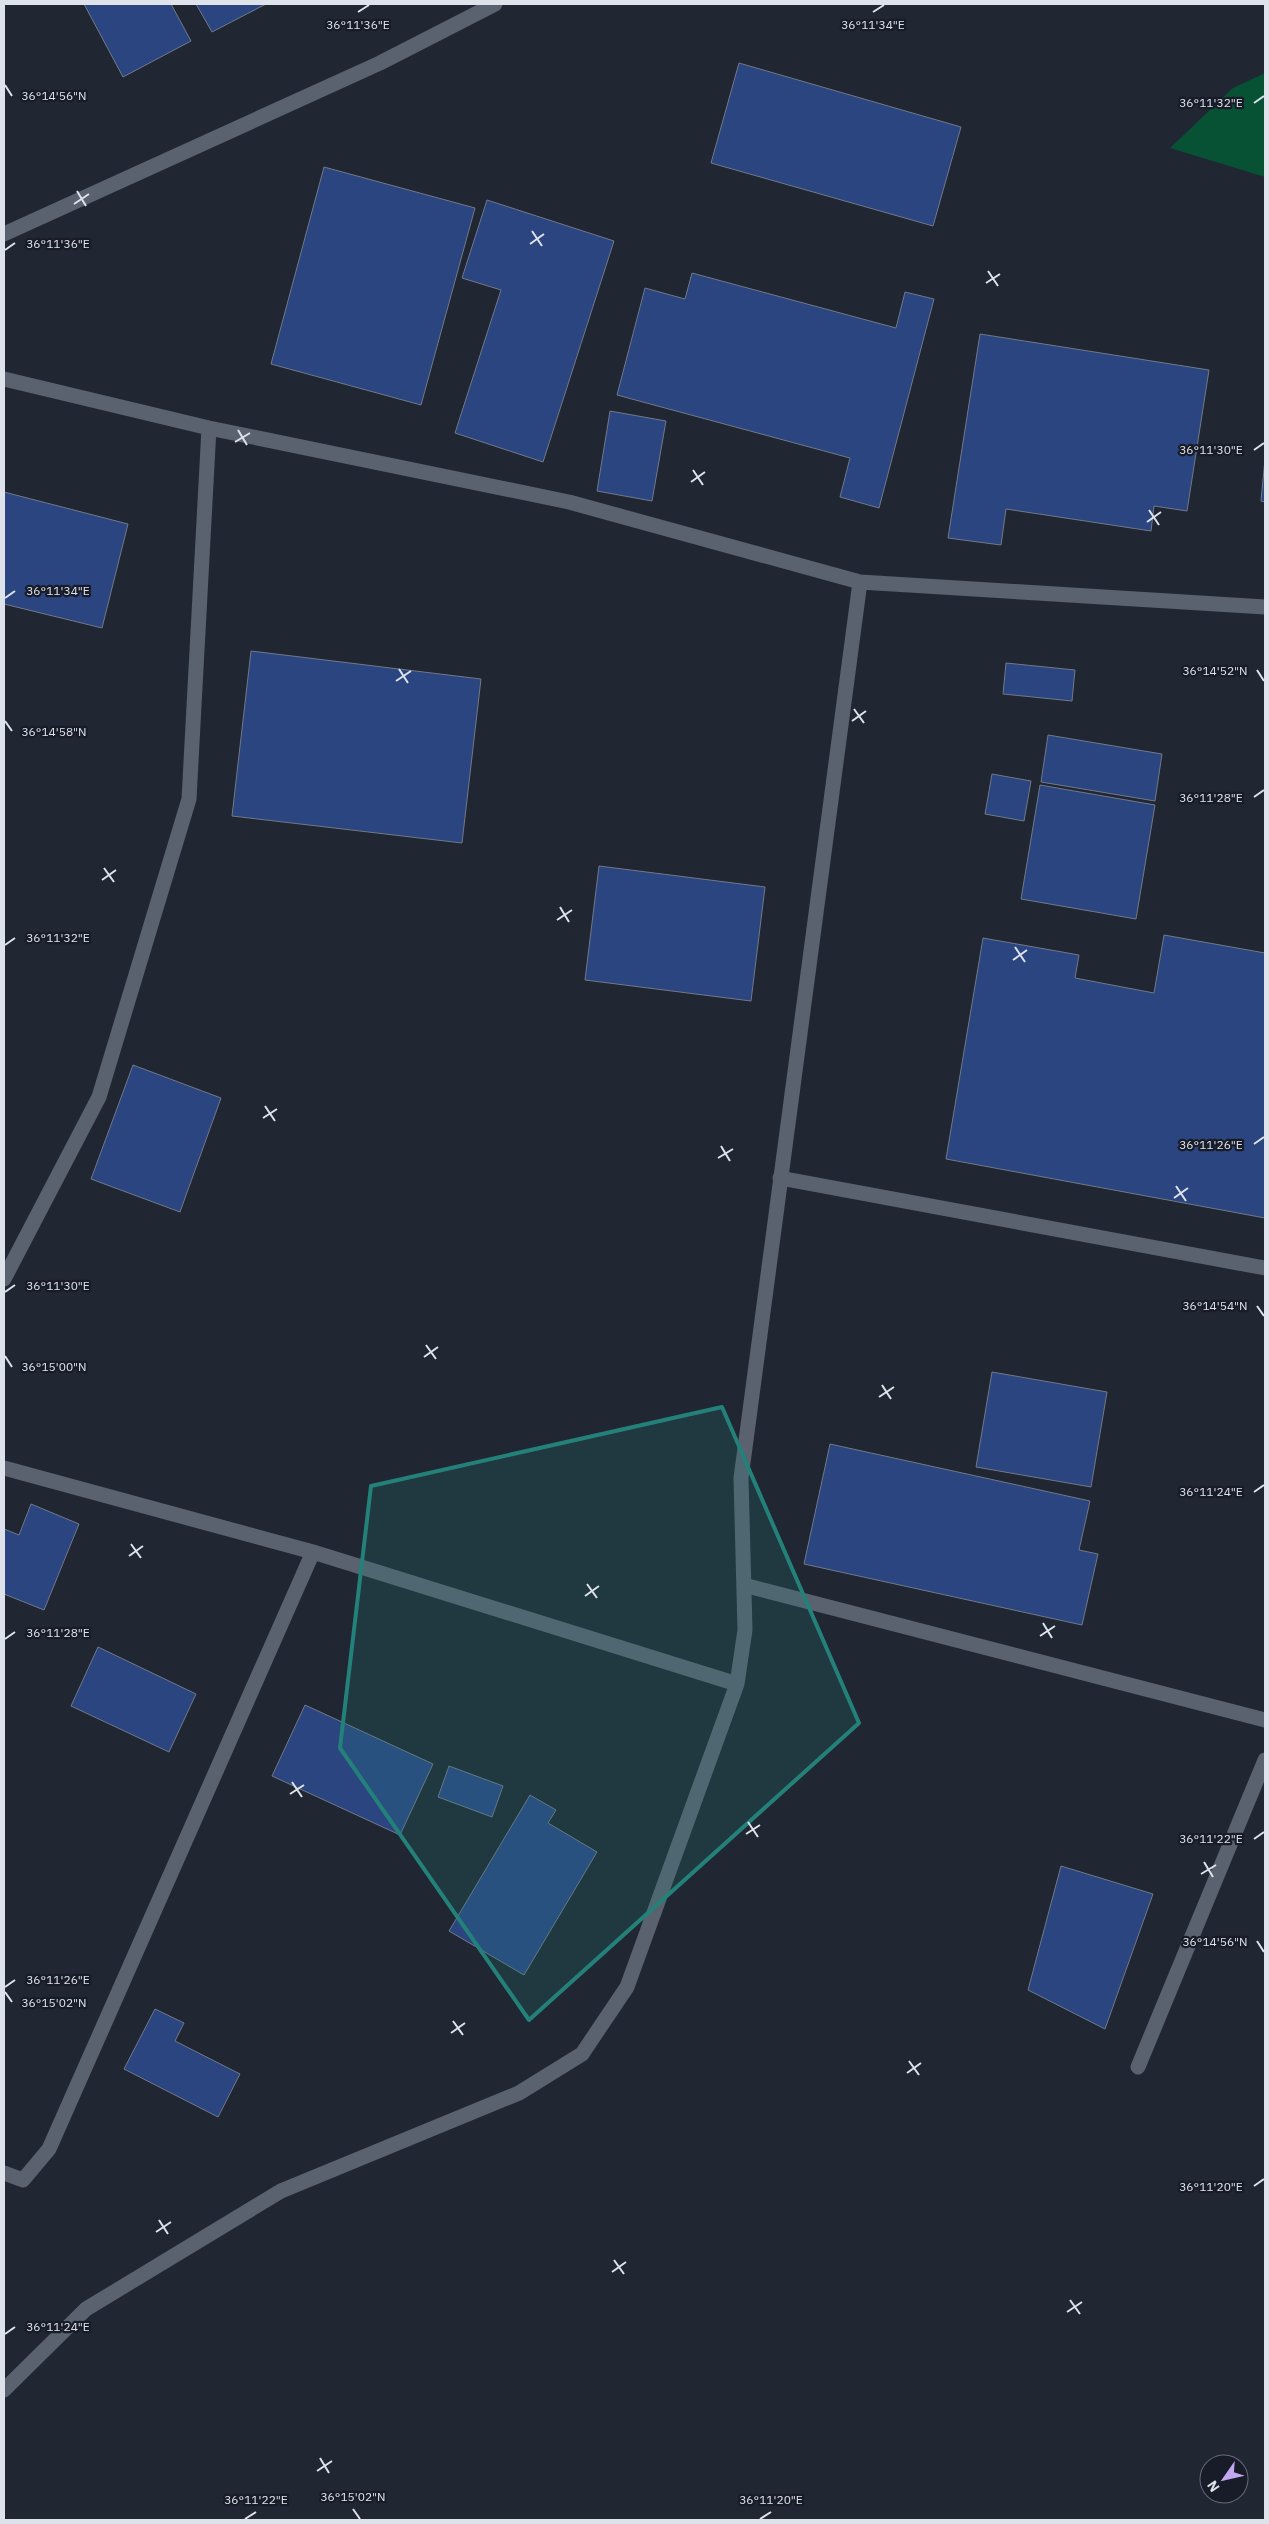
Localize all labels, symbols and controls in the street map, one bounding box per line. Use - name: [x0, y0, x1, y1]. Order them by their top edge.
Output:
- text: 36°11'36"E: [326, 17, 390, 32]
- text: 36°11'34"E: [841, 17, 905, 32]
- text: 36°14'56"N: [21, 88, 87, 103]
- text: 36°11'32"E: [1179, 95, 1243, 110]
- text: 36°11'36"E: [26, 236, 90, 251]
- text: 36°11'30"E: [1179, 442, 1243, 457]
- text: 36°11'34"E: [26, 583, 90, 598]
- text: 36°14'52"N: [1182, 663, 1248, 678]
- text: 36°14'58"N: [21, 724, 87, 739]
- text: 36°11'28"E: [1179, 790, 1243, 805]
- text: 36°11'32"E: [26, 930, 90, 945]
- text: 36°11'26"E: [1179, 1137, 1243, 1152]
- text: 36°11'30"E: [26, 1278, 90, 1293]
- text: 36°14'54"N: [1182, 1298, 1248, 1313]
- text: 36°15'00"N: [21, 1359, 87, 1374]
- text: 36°11'24"E: [1179, 1484, 1243, 1499]
- text: 36°11'28"E: [26, 1625, 90, 1640]
- text: 36°11'22"E: [1179, 1831, 1243, 1846]
- text: 36°14'56"N: [1182, 1934, 1248, 1949]
- text: 36°11'26"E: [26, 1972, 90, 1987]
- text: 36°15'02"N: [21, 1995, 87, 2010]
- text: 36°11'20"E: [1179, 2179, 1243, 2194]
- text: 36°11'24"E: [26, 2319, 90, 2334]
- north arrow: [1199, 2454, 1249, 2504]
- text: N: [1203, 2477, 1224, 2496]
- text: 36°15'02"N: [320, 2489, 386, 2504]
- text: 36°11'22"E: [224, 2492, 288, 2507]
- text: 36°11'20"E: [739, 2492, 803, 2507]

